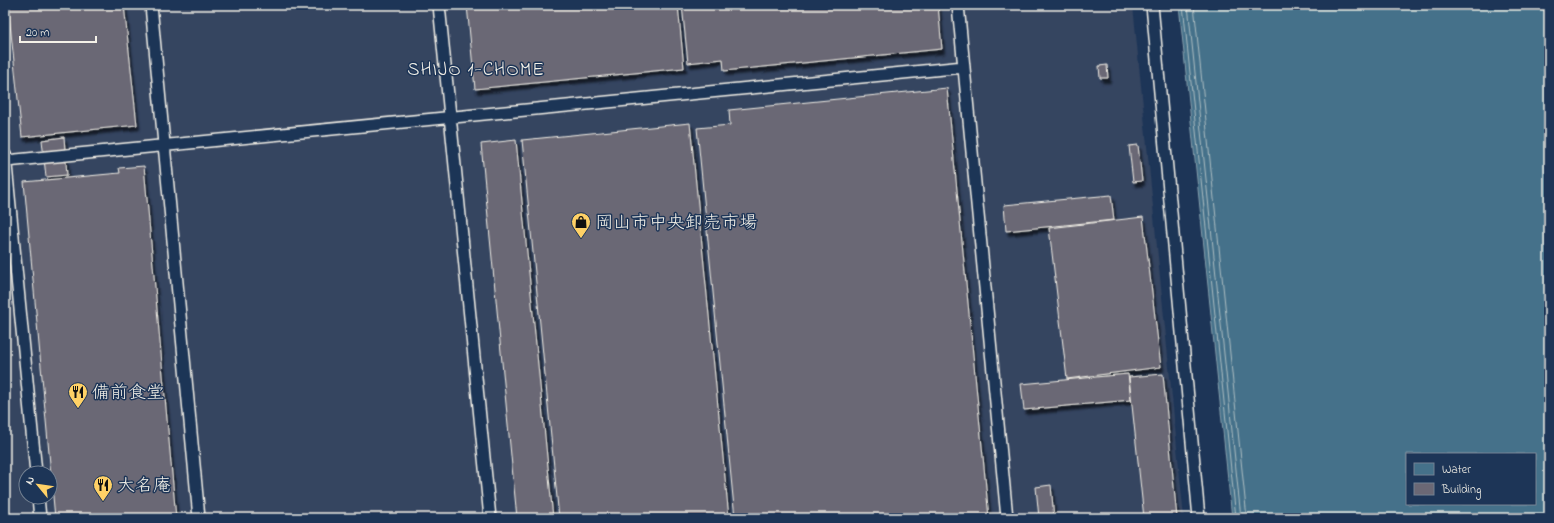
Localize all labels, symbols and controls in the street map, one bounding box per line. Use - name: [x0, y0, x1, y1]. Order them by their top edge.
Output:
- scale bar: [20, 18, 96, 44]
- text: 20 m: [26, 24, 49, 42]
- district label: SHIJO 1-CHOME: [407, 57, 545, 84]
- shop icon: 岡山市中央卸売市場: [570, 211, 592, 239]
- place label: 岡山市中央卸売市場: [595, 211, 757, 237]
- restaurant icon: 備前食堂: [67, 381, 89, 409]
- place label: 備前食堂: [92, 381, 164, 407]
- legend: [1406, 453, 1536, 505]
- text: Water: [1442, 461, 1471, 479]
- north arrow: [18, 465, 58, 505]
- text: N: [21, 474, 39, 488]
- restaurant icon: 大名庵: [92, 474, 114, 502]
- place label: 大名庵: [117, 474, 171, 500]
- text: Building: [1441, 481, 1481, 500]

